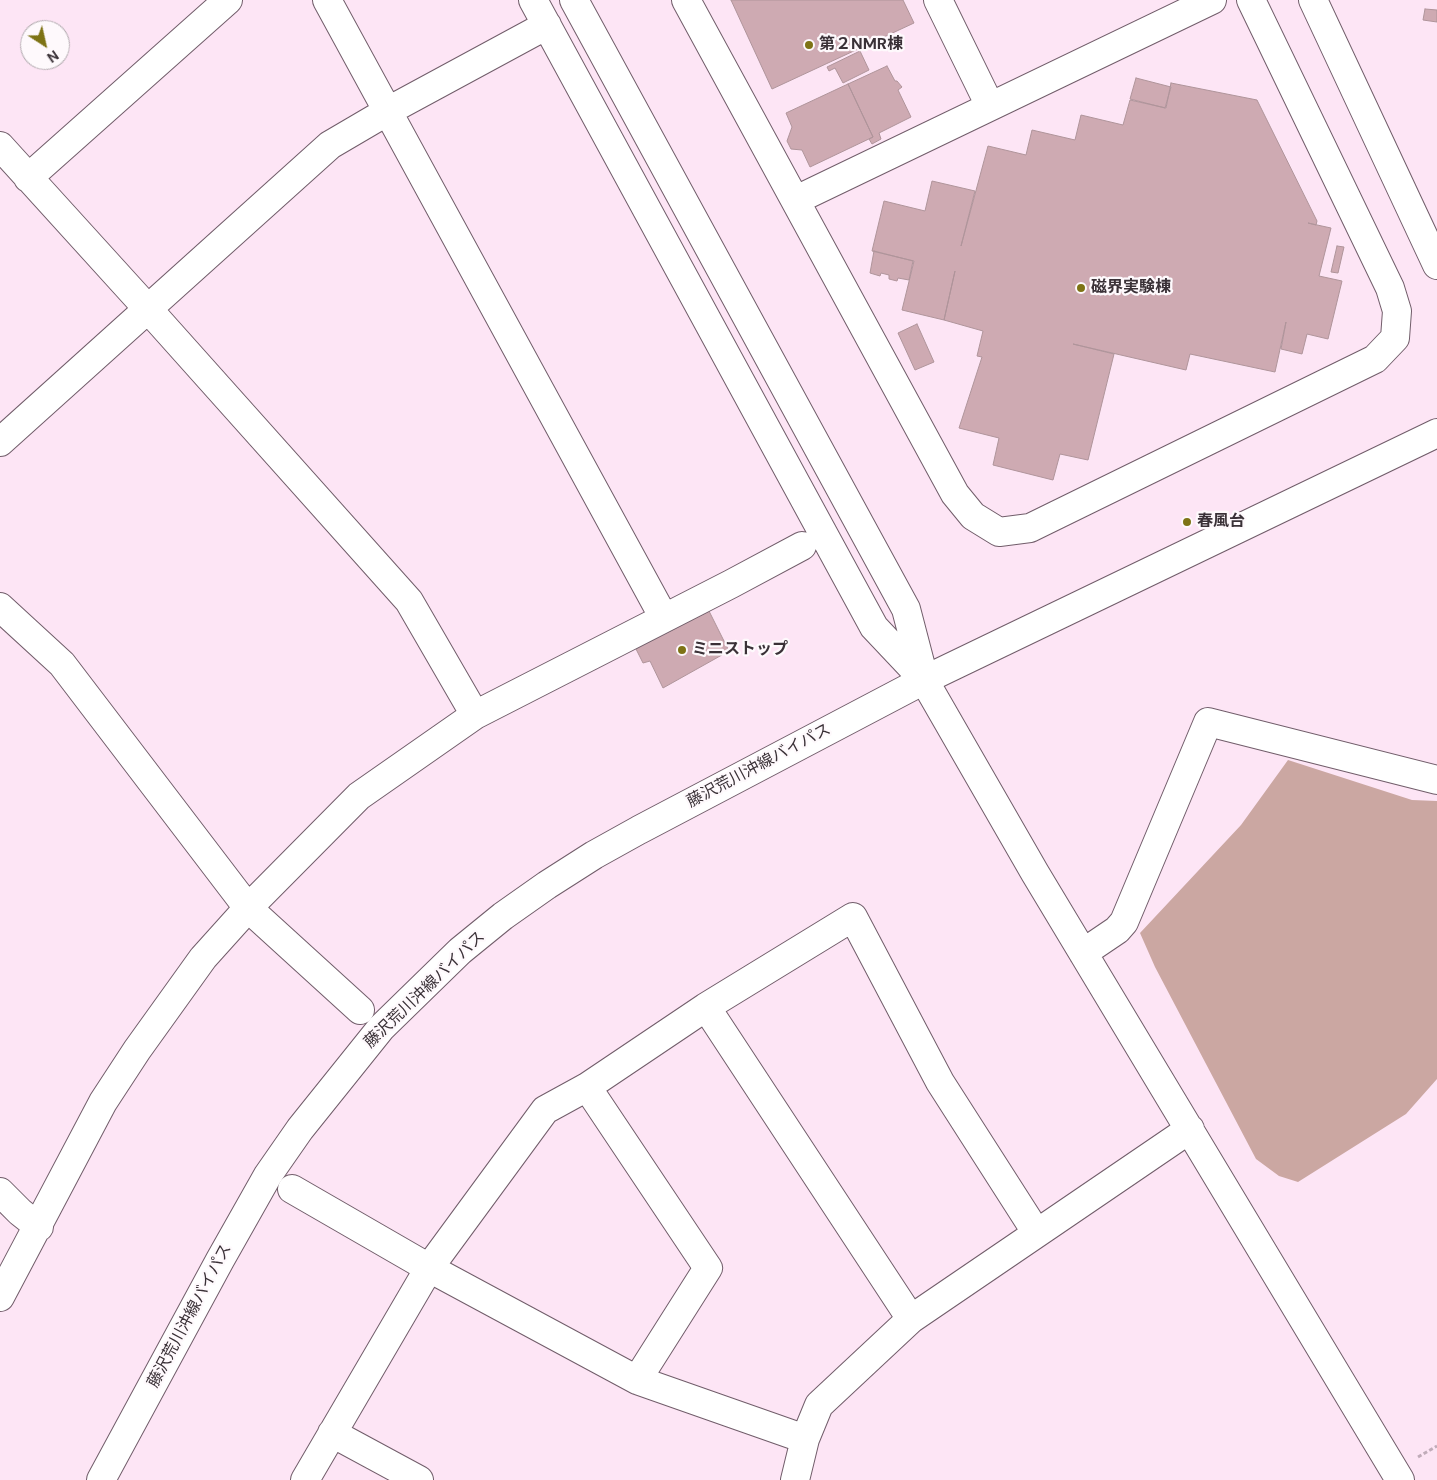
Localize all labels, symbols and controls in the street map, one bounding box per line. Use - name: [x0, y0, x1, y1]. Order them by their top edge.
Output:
- north arrow: [20, 20, 70, 70]
- place label: 第２NMR棟: [819, 35, 903, 55]
- marker: 第２NMR棟: [803, 39, 815, 51]
- text: N: [44, 46, 62, 67]
- place label: 磁界実験棟: [1091, 278, 1171, 298]
- marker: 磁界実験棟: [1075, 282, 1087, 294]
- place label: 春風台: [1197, 512, 1245, 532]
- marker: 春風台: [1181, 516, 1193, 528]
- place label: ミニストップ: [692, 640, 788, 660]
- marker: ミニストップ: [676, 644, 688, 656]
- street label: 藤沢荒川沖線バイパス: [684, 720, 834, 812]
- street label: 藤沢荒川沖線バイパス: [361, 928, 489, 1052]
- street label: 藤沢荒川沖線バイパス: [144, 1241, 236, 1391]

